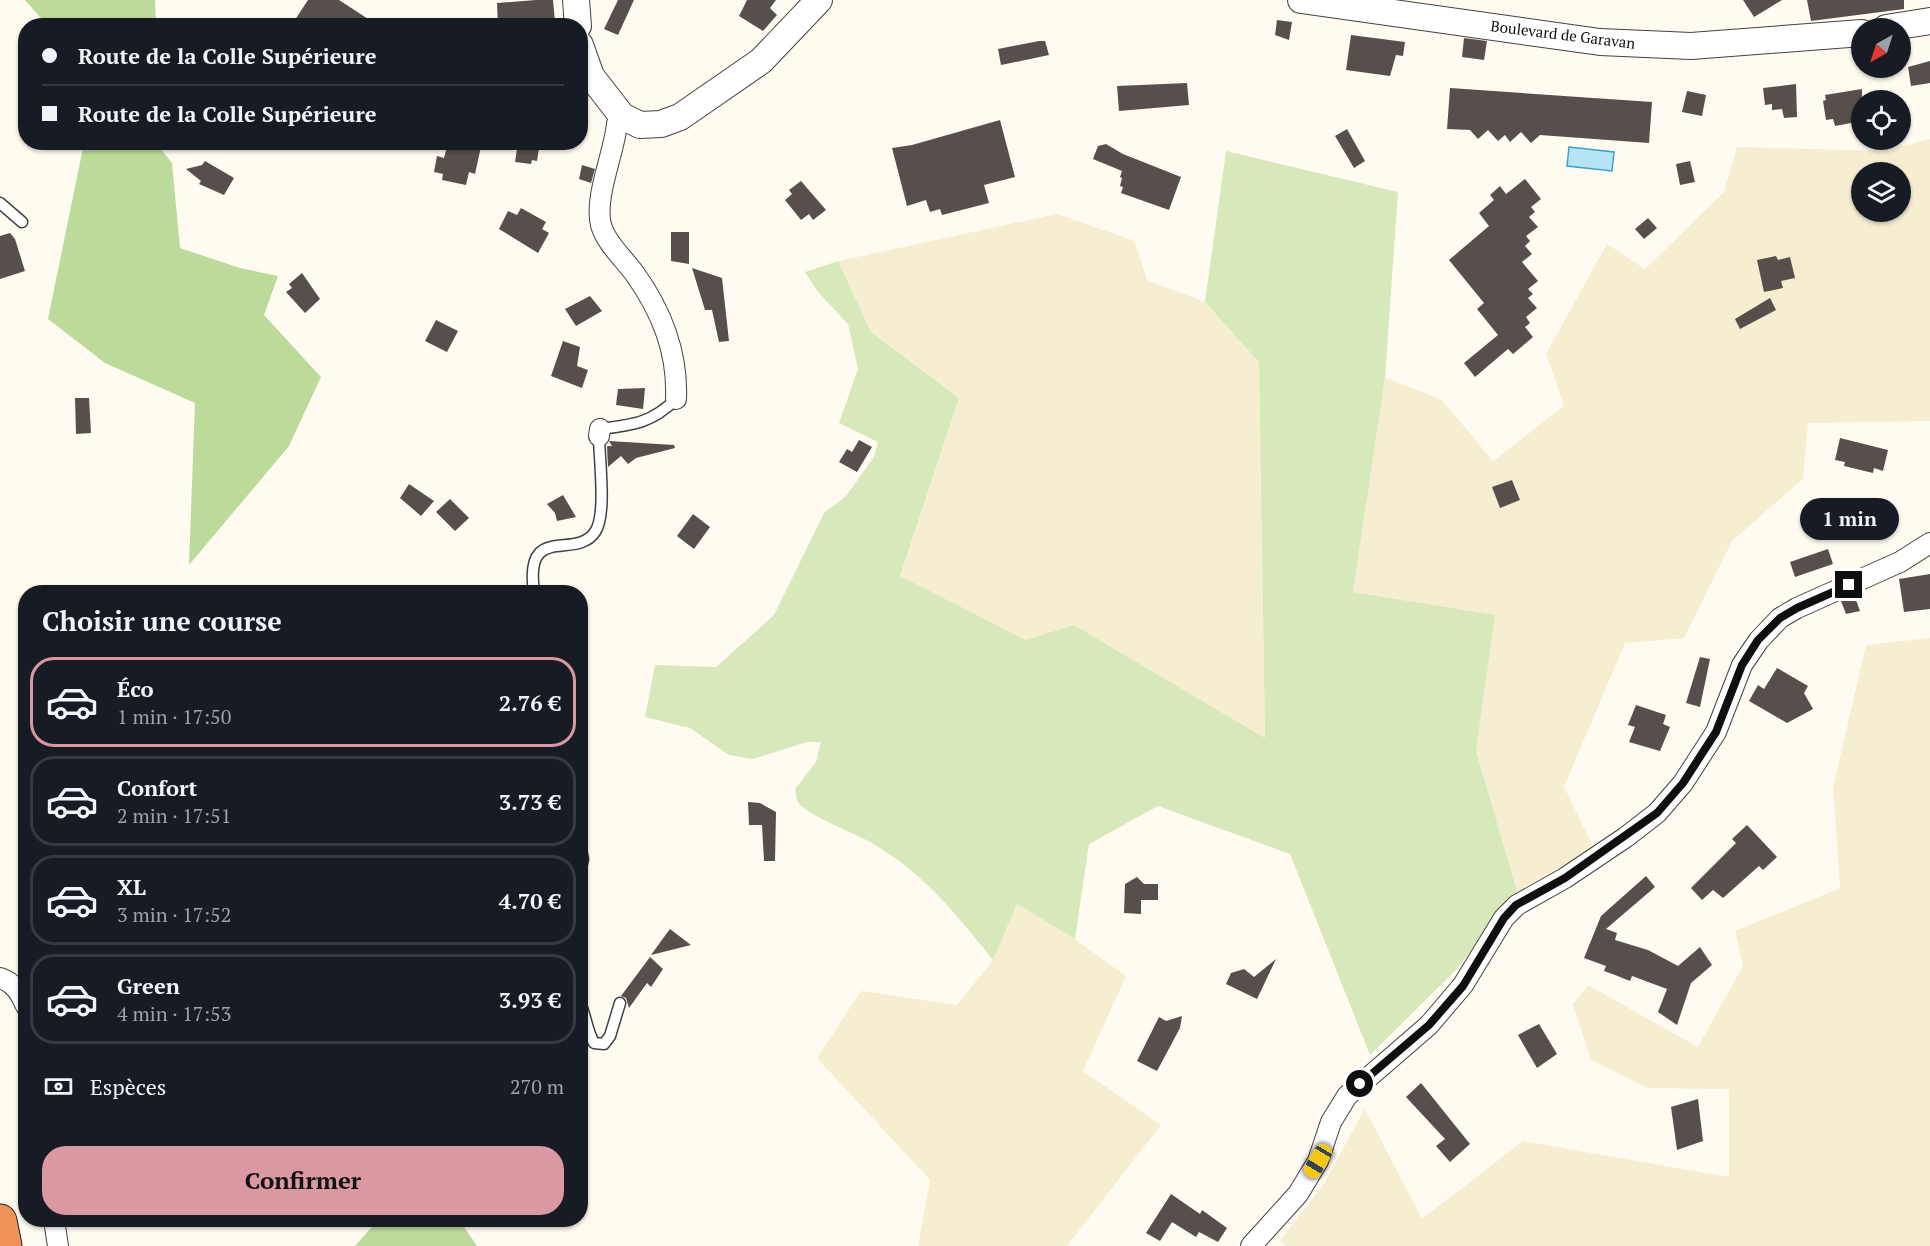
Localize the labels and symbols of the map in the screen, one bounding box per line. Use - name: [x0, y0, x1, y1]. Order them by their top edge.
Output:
- street label: Boulevard de Garavan: [1490, 15, 1637, 53]
- north arrow: [1851, 18, 1911, 78]
- callout: 1 min: [1800, 498, 1898, 540]
- route end: [1835, 571, 1862, 598]
- route start: [1346, 1070, 1373, 1097]
- car: [1301, 1141, 1335, 1181]

